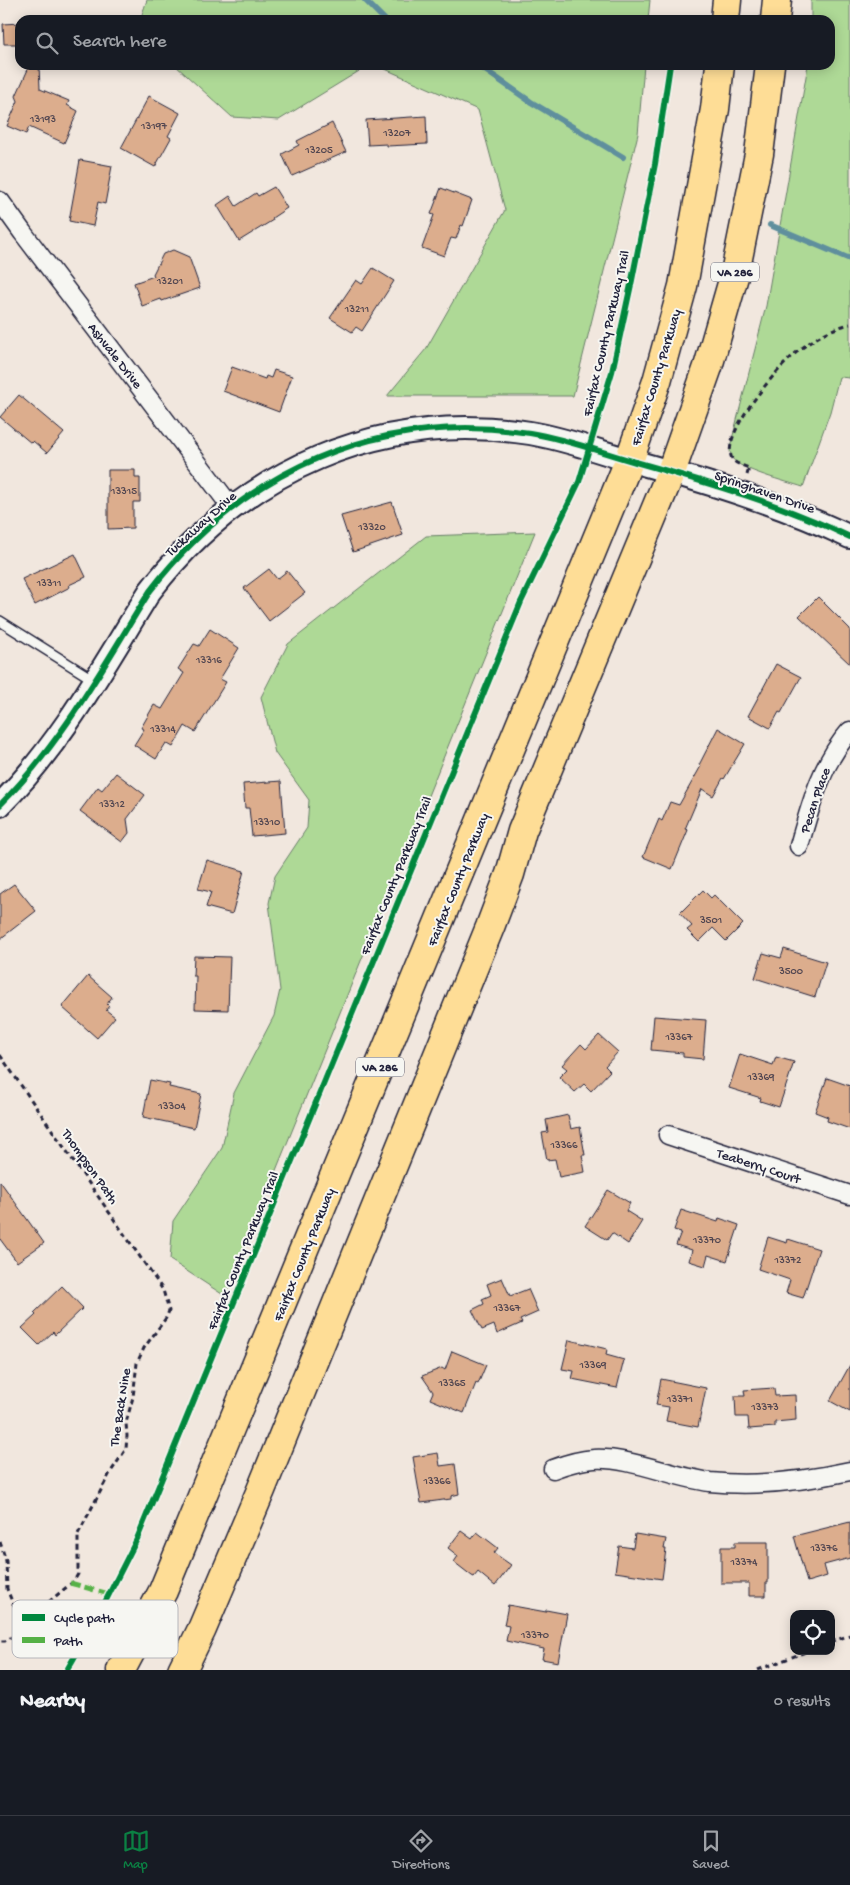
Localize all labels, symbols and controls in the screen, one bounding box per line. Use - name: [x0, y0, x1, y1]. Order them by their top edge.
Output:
- search box: [15, 15, 835, 70]
- icon: search: [33, 29, 61, 57]
- text: Search here: [73, 31, 167, 54]
- house number: 13193: [29, 114, 56, 126]
- house number: 13197: [140, 121, 167, 133]
- house number: 13207: [382, 128, 411, 140]
- house number: 13205: [304, 145, 333, 157]
- street label: Fairfax County Parkway Trail: [580, 249, 635, 419]
- road number: VA 286: [711, 262, 759, 282]
- house number: 13201: [156, 276, 183, 288]
- house number: 13211: [344, 304, 369, 316]
- street label: Fairfax County Parkway: [628, 307, 686, 449]
- street label: Ashvale Drive: [83, 320, 146, 394]
- street label: Springhaven Drive: [712, 468, 817, 519]
- house number: 13315: [110, 486, 137, 498]
- street label: Tuckaway Drive: [162, 488, 241, 562]
- house number: 13320: [357, 522, 386, 534]
- house number: 13311: [36, 578, 61, 590]
- house number: 13316: [195, 655, 222, 667]
- house number: 13314: [149, 724, 177, 736]
- street label: Pecan Place: [797, 765, 836, 837]
- street label: Fairfax County Parkway Trail: [357, 794, 437, 959]
- house number: 13312: [98, 799, 125, 811]
- street label: Fairfax County Parkway: [424, 811, 494, 950]
- house number: 13310: [253, 817, 280, 829]
- house number: 3501: [699, 915, 722, 927]
- house number: 3500: [778, 966, 803, 978]
- house number: 13367: [664, 1032, 693, 1044]
- road number: VA 286: [356, 1058, 404, 1076]
- house number: 13369: [747, 1072, 775, 1084]
- house number: 13304: [157, 1101, 186, 1113]
- street label: Thompson Path: [56, 1126, 121, 1209]
- house number: 13366: [549, 1140, 578, 1152]
- street label: Teaberry Court: [713, 1146, 804, 1189]
- street label: Fairfax County Parkway Trail: [204, 1169, 284, 1334]
- street label: Fairfax County Parkway: [270, 1186, 340, 1325]
- house number: 13370: [692, 1235, 721, 1247]
- house number: 13372: [774, 1255, 802, 1267]
- house number: 13367: [492, 1303, 521, 1315]
- house number: 13369: [579, 1360, 607, 1372]
- street label: The Back Nine: [107, 1366, 136, 1449]
- house number: 13365: [437, 1378, 466, 1390]
- house number: 13371: [666, 1394, 693, 1406]
- house number: 13373: [750, 1402, 779, 1414]
- house number: 13366: [422, 1476, 451, 1488]
- house number: 13376: [809, 1543, 838, 1555]
- house number: 13374: [730, 1557, 758, 1569]
- legend: [12, 1600, 178, 1658]
- map controls: [790, 1610, 835, 1655]
- button: locate: [790, 1610, 835, 1655]
- text: Cycle path: [54, 1611, 115, 1628]
- house number: 13370: [520, 1630, 549, 1642]
- text: Path: [53, 1634, 83, 1651]
- text: Nearby: [20, 1690, 85, 1715]
- text: 0 results: [774, 1693, 830, 1712]
- tab: Map: [122, 1827, 150, 1874]
- tab: Directions: [393, 1827, 450, 1874]
- tab: Saved: [693, 1827, 728, 1874]

